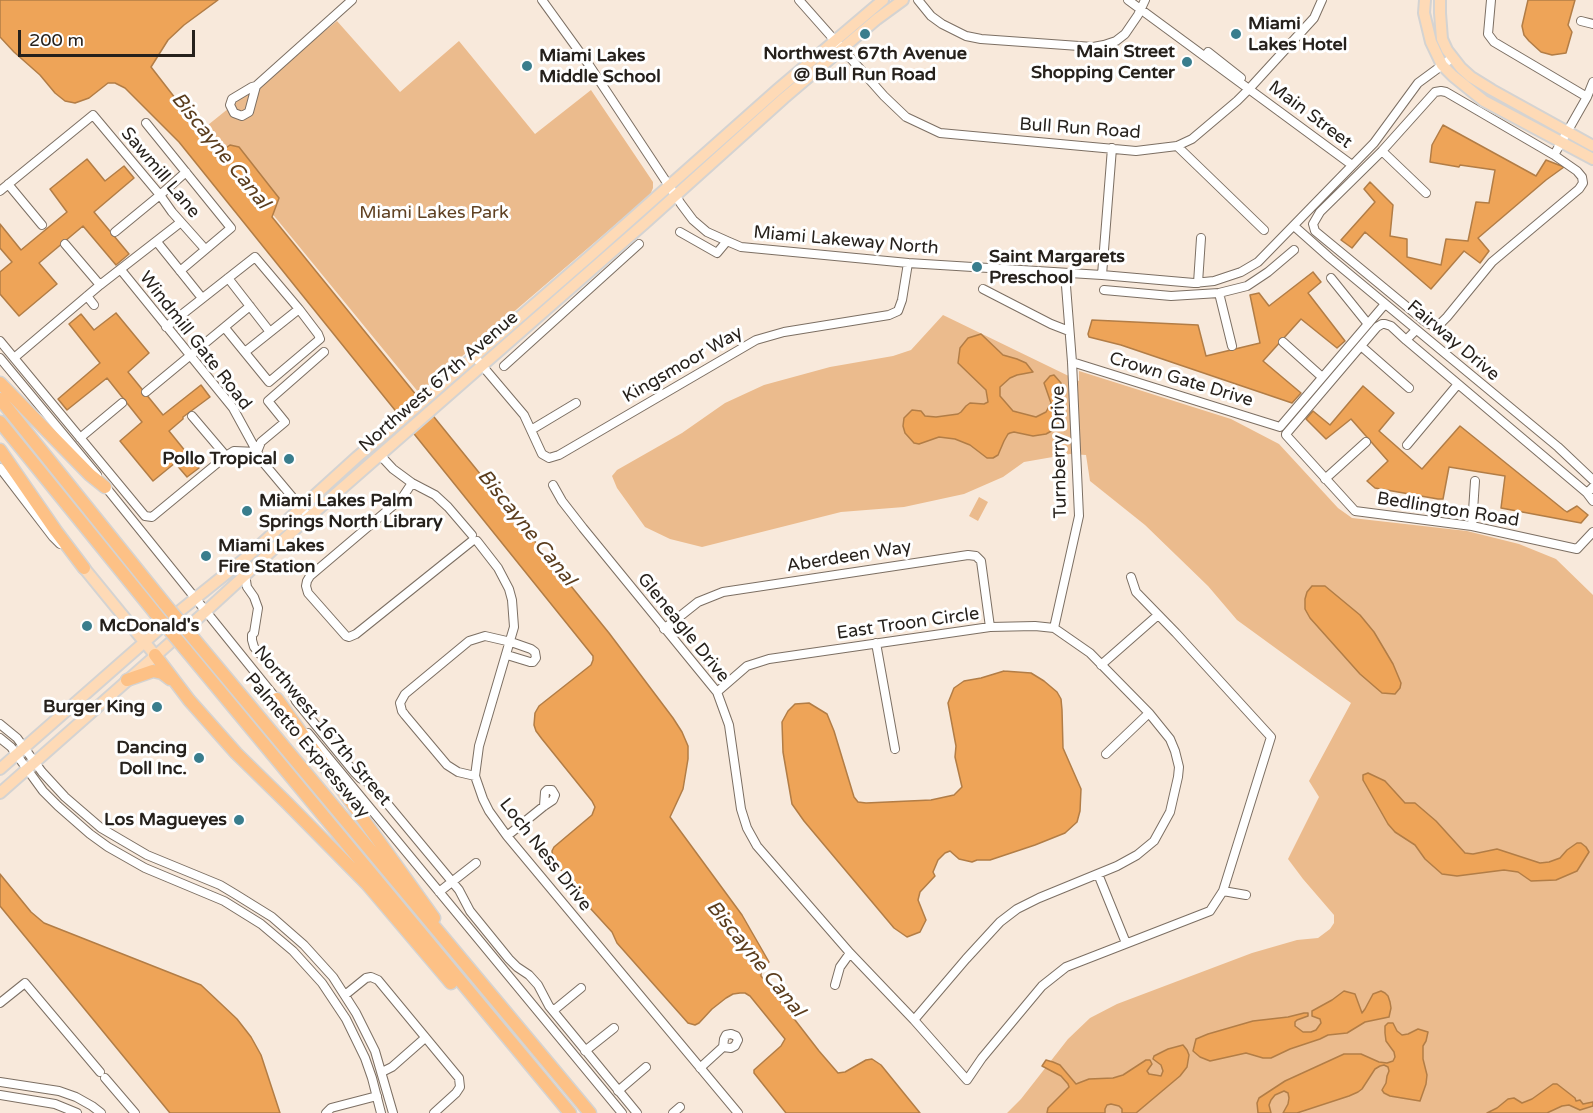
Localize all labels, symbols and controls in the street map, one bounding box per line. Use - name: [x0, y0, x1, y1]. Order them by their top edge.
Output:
- place label: Miami Lakes Hotel: [1248, 13, 1347, 56]
- scale bar: [21, 18, 198, 56]
- marker: Northwest 67th Avenue @ Bull Run Road: [858, 27, 872, 41]
- marker: Miami Lakes Hotel: [1229, 27, 1243, 41]
- text: 200 m: [29, 29, 84, 51]
- place label: Main Street Shopping Center: [1031, 41, 1175, 84]
- place label: Northwest 67th Avenue @ Bull Run Road: [763, 43, 967, 86]
- place label: Miami Lakes Middle School: [539, 45, 661, 88]
- marker: Main Street Shopping Center: [1180, 55, 1194, 69]
- marker: Miami Lakes Middle School: [520, 59, 534, 73]
- street label: Main Street: [1264, 77, 1356, 153]
- water label: Biscayne Canal: [166, 88, 274, 214]
- street label: Bull Run Road: [1019, 114, 1141, 144]
- street label: Sawmill Lane: [116, 123, 204, 223]
- park label: Miami Lakes Park: [359, 202, 509, 224]
- street label: Miami Lakeway North: [752, 222, 940, 260]
- place label: Saint Margarets Preschool: [989, 246, 1125, 288]
- marker: Saint Margarets Preschool: [970, 260, 984, 274]
- street label: Windmill Gate Road: [134, 267, 256, 415]
- street label: Fairway Drive: [1402, 296, 1504, 386]
- street label: Northwest 67th Avenue: [355, 307, 523, 457]
- street label: Kingsmoor Way: [619, 322, 747, 408]
- street label: Crown Gate Drive: [1107, 348, 1255, 412]
- street label: Turnberry Drive: [1048, 385, 1072, 519]
- place label: Pollo Tropical: [162, 448, 277, 470]
- marker: Pollo Tropical: [282, 452, 296, 466]
- water label: Biscayne Canal: [472, 465, 580, 591]
- street label: Bedlington Road: [1375, 488, 1521, 532]
- place label: Miami Lakes Palm Springs North Library: [259, 490, 443, 532]
- marker: Miami Lakes Palm Springs North Library: [240, 504, 254, 518]
- place label: Miami Lakes Fire Station: [218, 535, 324, 578]
- street label: Aberdeen Way: [785, 536, 913, 578]
- marker: Miami Lakes Fire Station: [199, 549, 213, 563]
- street label: Gleneagle Drive: [632, 569, 734, 687]
- street label: East Troon Circle: [835, 603, 981, 645]
- place label: McDonald's: [99, 615, 199, 637]
- marker: McDonald's: [80, 619, 94, 633]
- street label: Northwest 167th Street: [249, 642, 395, 810]
- street label: Palmetto Expressway: [240, 669, 374, 823]
- place label: Burger King: [43, 696, 145, 718]
- marker: Burger King: [150, 700, 164, 714]
- place label: Dancing Doll Inc.: [116, 737, 187, 780]
- marker: Dancing Doll Inc.: [192, 751, 206, 765]
- street label: Loch Ness Drive: [494, 794, 596, 916]
- place label: Los Magueyes: [104, 809, 227, 831]
- marker: Los Magueyes: [232, 813, 246, 827]
- water label: Biscayne Canal: [701, 896, 809, 1022]

